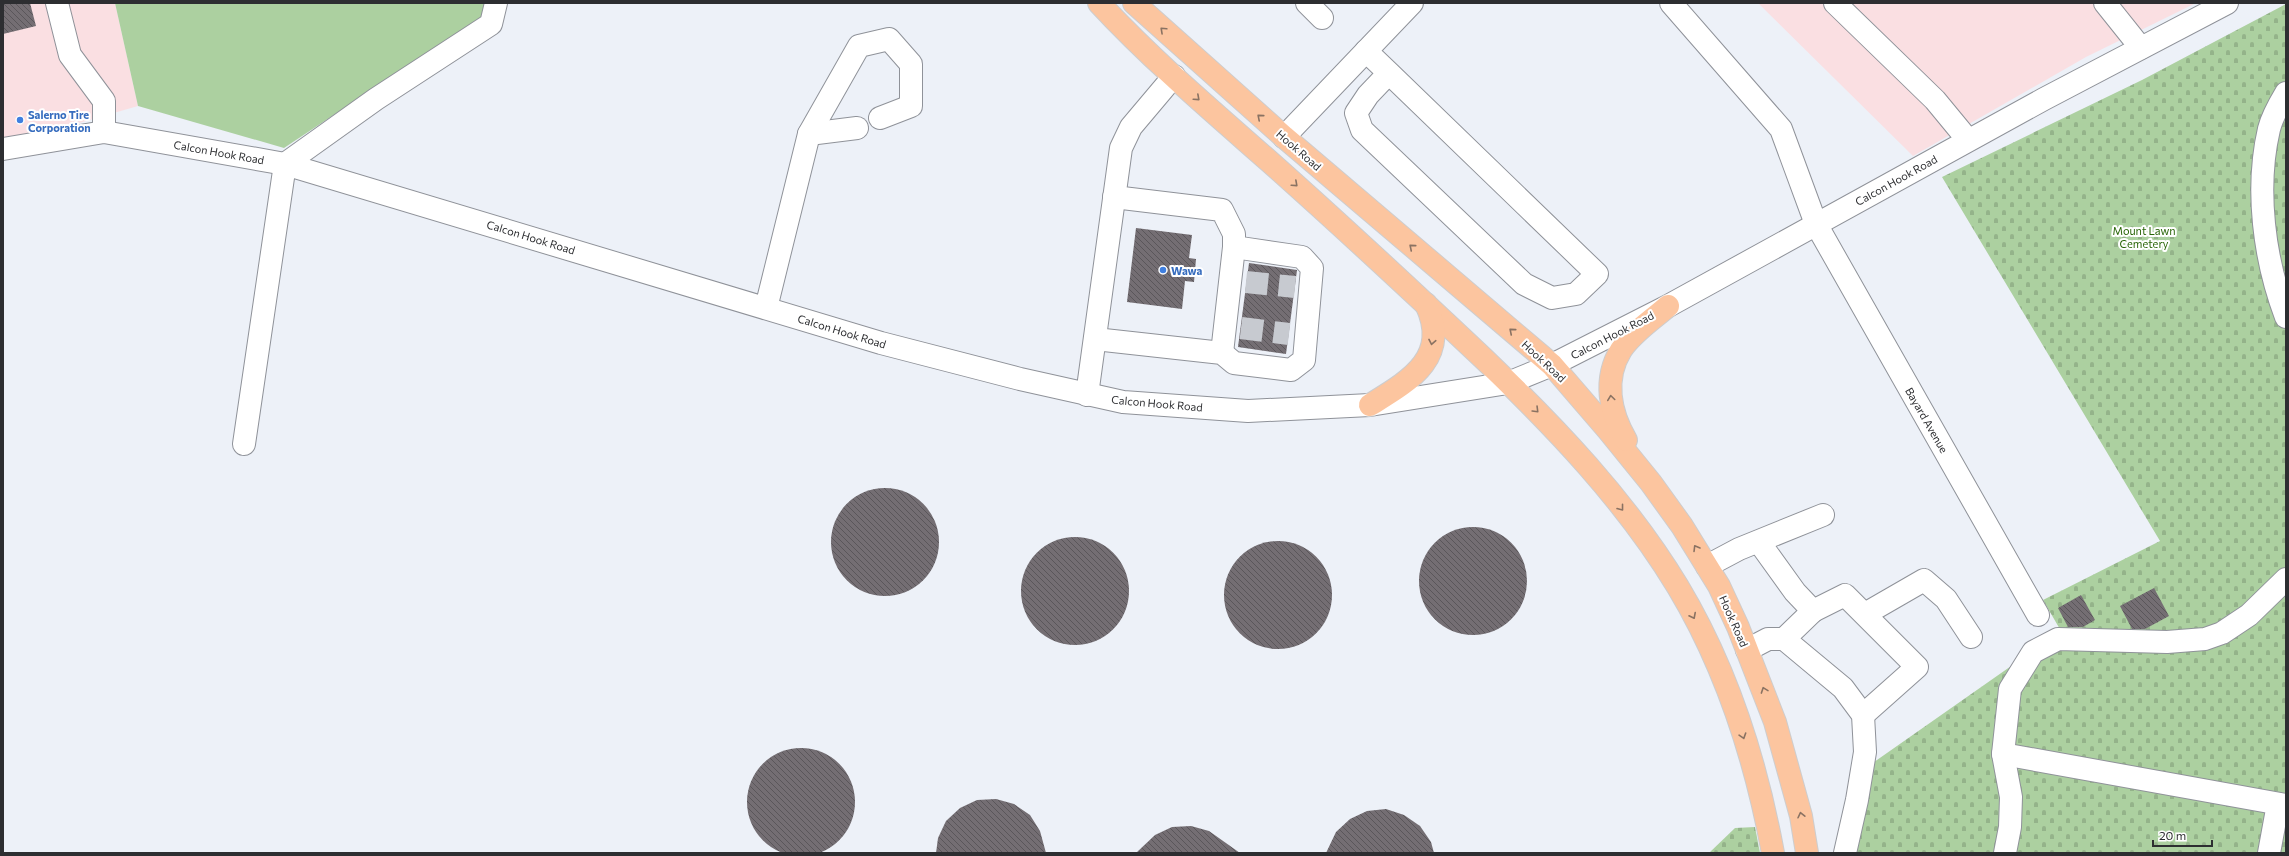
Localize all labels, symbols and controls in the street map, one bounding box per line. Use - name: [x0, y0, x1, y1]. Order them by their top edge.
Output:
- one-way arrow: [1160, 28, 1168, 35]
- one-way arrow: [1193, 93, 1200, 100]
- place label: Salerno Tire Corporation: [28, 108, 91, 134]
- one-way arrow: [1258, 114, 1265, 121]
- marker: Salerno Tire Corporation: [15, 115, 25, 125]
- street label: Hook Road: [1274, 127, 1324, 173]
- street label: Calcon Hook Road: [173, 138, 265, 166]
- street label: Calcon Hook Road: [1853, 152, 1939, 208]
- one-way arrow: [1290, 180, 1297, 187]
- street label: Calcon Hook Road: [485, 217, 577, 257]
- park label: Mount Lawn Cemetery: [2112, 224, 2176, 250]
- one-way arrow: [1410, 244, 1417, 251]
- place label: Wawa: [1171, 264, 1203, 277]
- marker: Wawa: [1158, 265, 1168, 275]
- street label: Calcon Hook Road: [1568, 308, 1656, 362]
- street label: Calcon Hook Road: [796, 311, 888, 351]
- one-way arrow: [1509, 328, 1516, 335]
- street label: Hook Road: [1519, 337, 1569, 385]
- one-way arrow: [1428, 339, 1437, 345]
- street label: Bayard Avenue: [1903, 385, 1951, 455]
- street label: Calcon Hook Road: [1111, 393, 1203, 413]
- one-way arrow: [1607, 394, 1616, 401]
- one-way arrow: [1531, 405, 1539, 413]
- one-way arrow: [1616, 504, 1623, 511]
- one-way arrow: [1693, 545, 1700, 552]
- street label: Hook Road: [1717, 593, 1751, 649]
- one-way arrow: [1688, 612, 1696, 619]
- one-way arrow: [1760, 687, 1768, 694]
- one-way arrow: [1738, 732, 1747, 739]
- one-way arrow: [1797, 811, 1805, 818]
- scale bar: [2153, 822, 2212, 848]
- text: 20 m: [2159, 828, 2186, 842]

